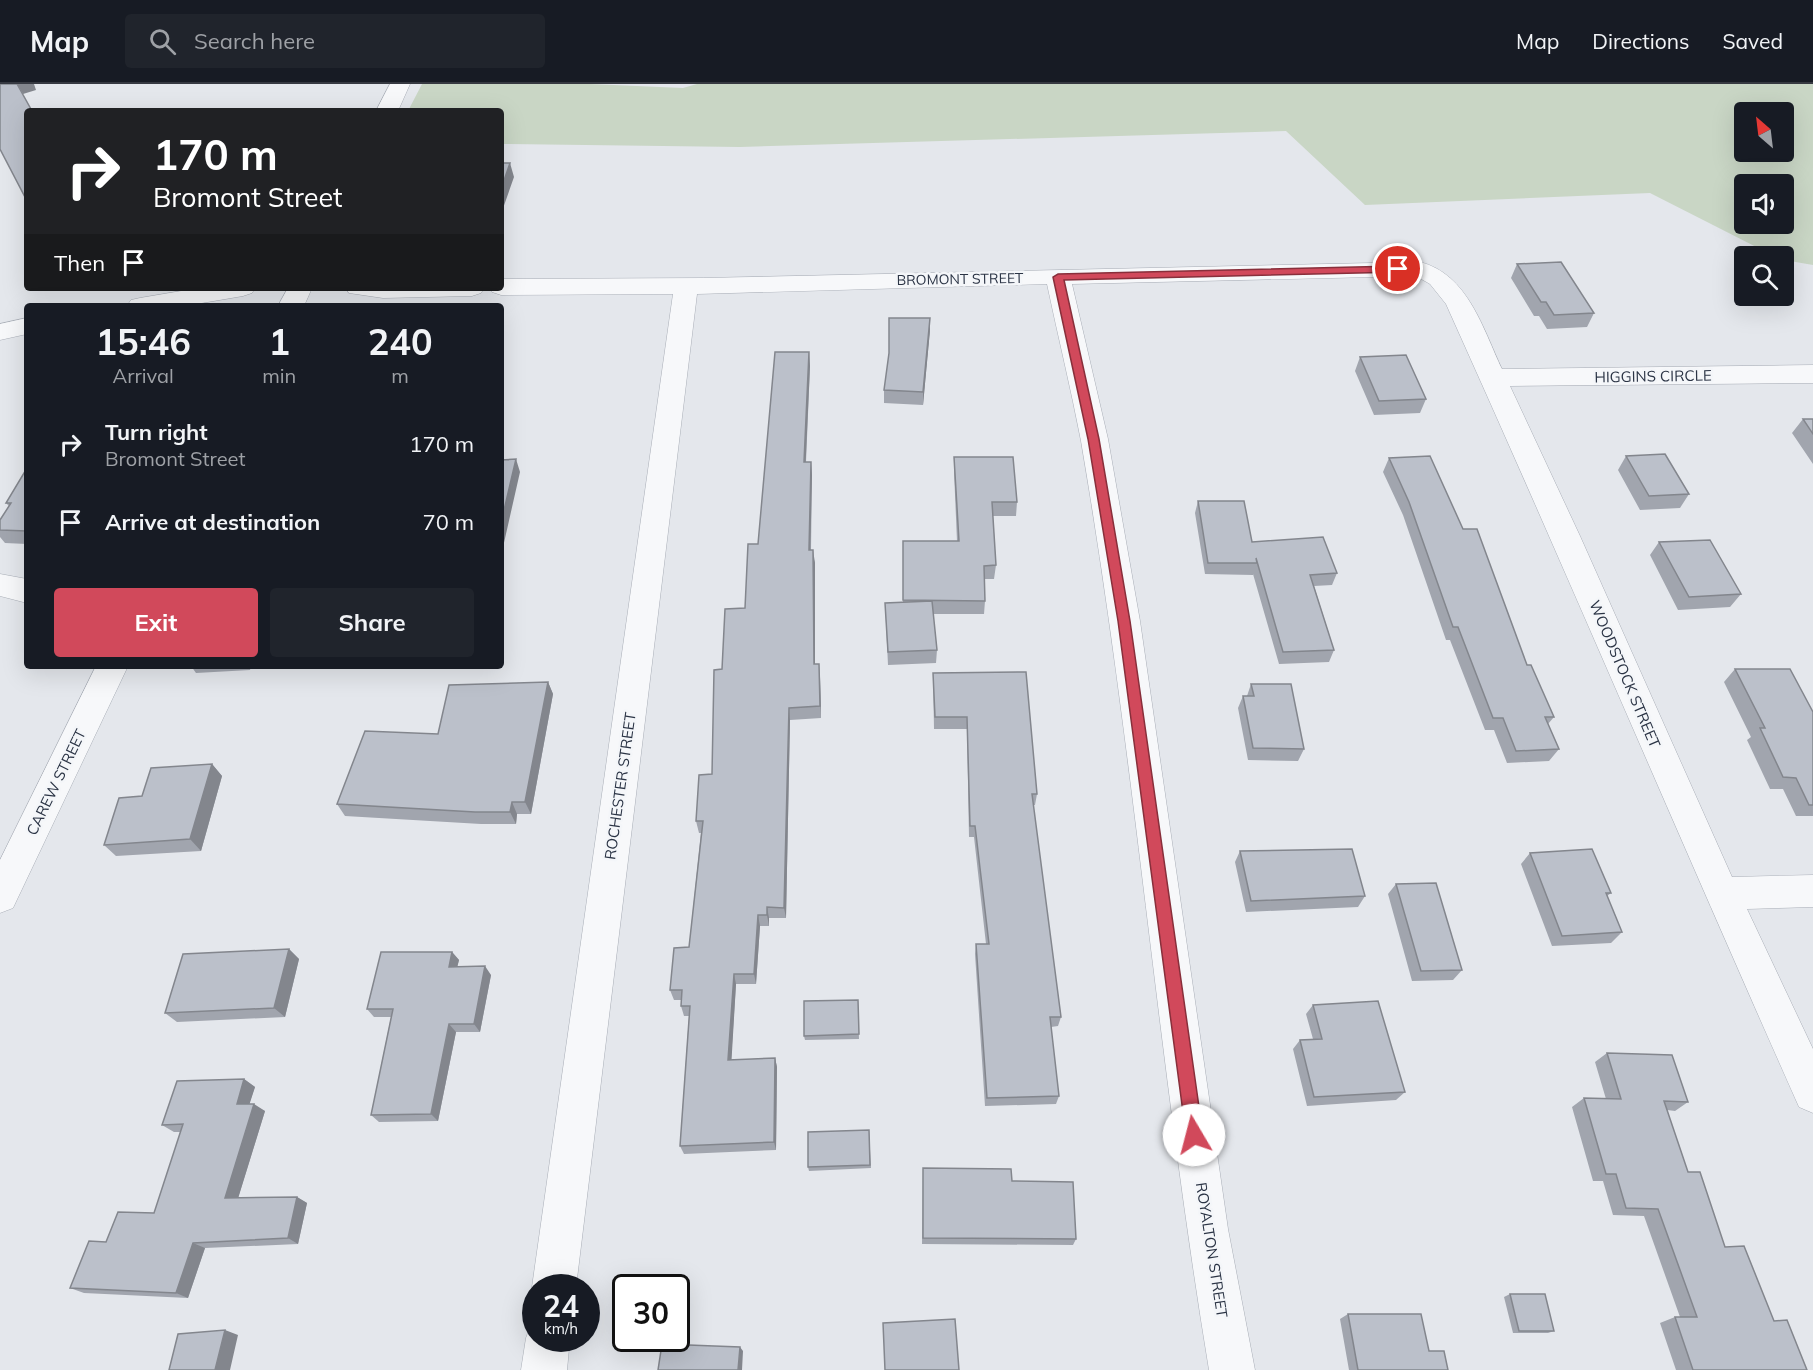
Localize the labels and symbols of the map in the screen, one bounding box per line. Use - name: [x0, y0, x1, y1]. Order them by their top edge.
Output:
- north arrow: [1734, 102, 1794, 162]
- pin: [1372, 243, 1423, 294]
- street label: BROMONT STREET: [896, 269, 1024, 289]
- street label: HIGGINS CIRCLE: [1594, 365, 1712, 387]
- street label: WOODSTOCK STREET: [1585, 597, 1665, 751]
- street label: ROCHESTER STREET: [600, 711, 640, 861]
- street label: CAREW STREET: [22, 726, 90, 838]
- position arrow: [1162, 1103, 1226, 1167]
- street label: ROYALTON STREET: [1192, 1181, 1232, 1319]
- speed limit sign: 30: [612, 1274, 690, 1352]

